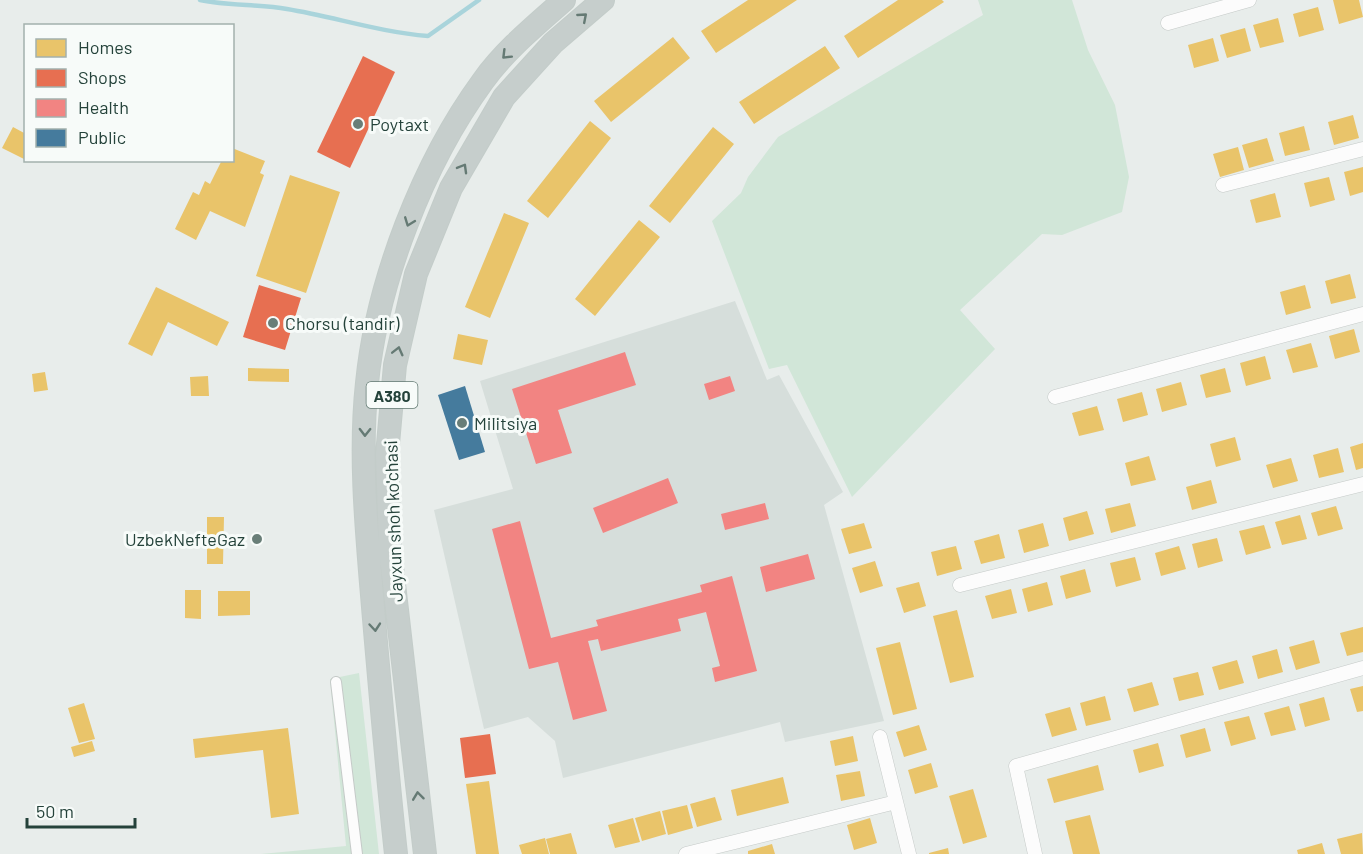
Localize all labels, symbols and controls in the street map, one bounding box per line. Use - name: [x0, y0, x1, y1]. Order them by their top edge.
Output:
- one-way arrow: [576, 13, 587, 24]
- legend: [24, 24, 234, 162]
- text: Homes: [78, 36, 132, 58]
- one-way arrow: [502, 48, 513, 58]
- text: Shops: [78, 66, 127, 88]
- text: Health: [78, 96, 129, 118]
- place label: Poytaxt: [370, 113, 429, 135]
- marker: Poytaxt: [351, 117, 365, 131]
- text: Public: [78, 126, 126, 148]
- one-way arrow: [455, 164, 467, 174]
- one-way arrow: [404, 217, 417, 227]
- place label: Chorsu (tandir): [285, 312, 400, 334]
- marker: Chorsu (tandir): [266, 316, 280, 330]
- one-way arrow: [390, 346, 403, 356]
- road number: A380: [366, 382, 418, 408]
- place label: Militsiya: [474, 412, 537, 434]
- marker: Militsiya: [455, 416, 469, 430]
- one-way arrow: [359, 428, 372, 437]
- street label: Jayxun shoh ko'chasi: [379, 440, 407, 602]
- place label: UzbekNefteGaz: [125, 528, 245, 550]
- marker: UzbekNefteGaz: [250, 532, 264, 546]
- one-way arrow: [368, 622, 381, 631]
- scale bar: [27, 791, 135, 829]
- one-way arrow: [412, 791, 425, 801]
- text: 50 m: [36, 800, 74, 822]

